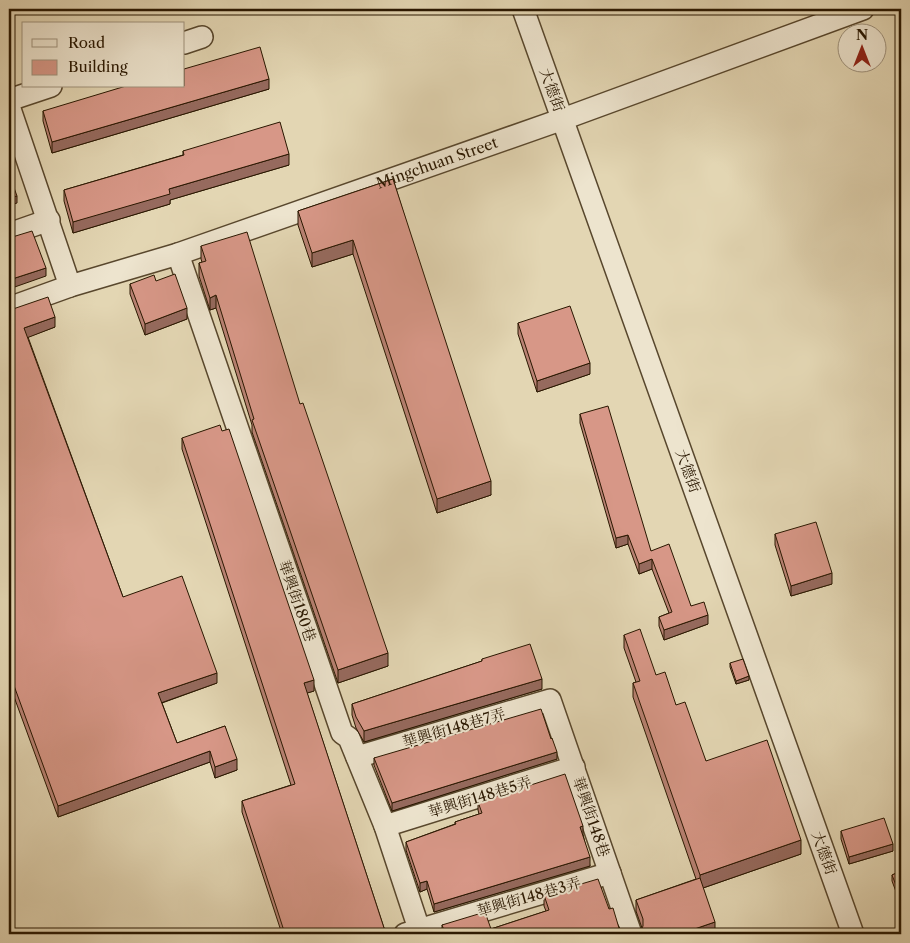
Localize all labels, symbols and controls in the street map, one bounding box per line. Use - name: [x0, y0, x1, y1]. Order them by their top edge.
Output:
- legend: [22, 22, 185, 88]
- north arrow: [838, 22, 888, 72]
- text: N: [856, 26, 868, 44]
- text: Road: [68, 33, 105, 52]
- text: Building: [68, 57, 128, 76]
- street label: 大德街: [536, 65, 569, 114]
- street label: Mingchuan Street: [374, 132, 501, 193]
- street label: 大德街: [672, 446, 705, 495]
- street label: 華興街180巷: [275, 558, 320, 644]
- street label: 華興街148巷7弄: [400, 704, 508, 751]
- street label: 華興街148巷5弄: [426, 772, 534, 821]
- street label: 華興街148巷: [569, 774, 614, 860]
- street label: 大德街: [808, 828, 841, 877]
- street label: 華興街148巷3弄: [475, 873, 583, 920]

